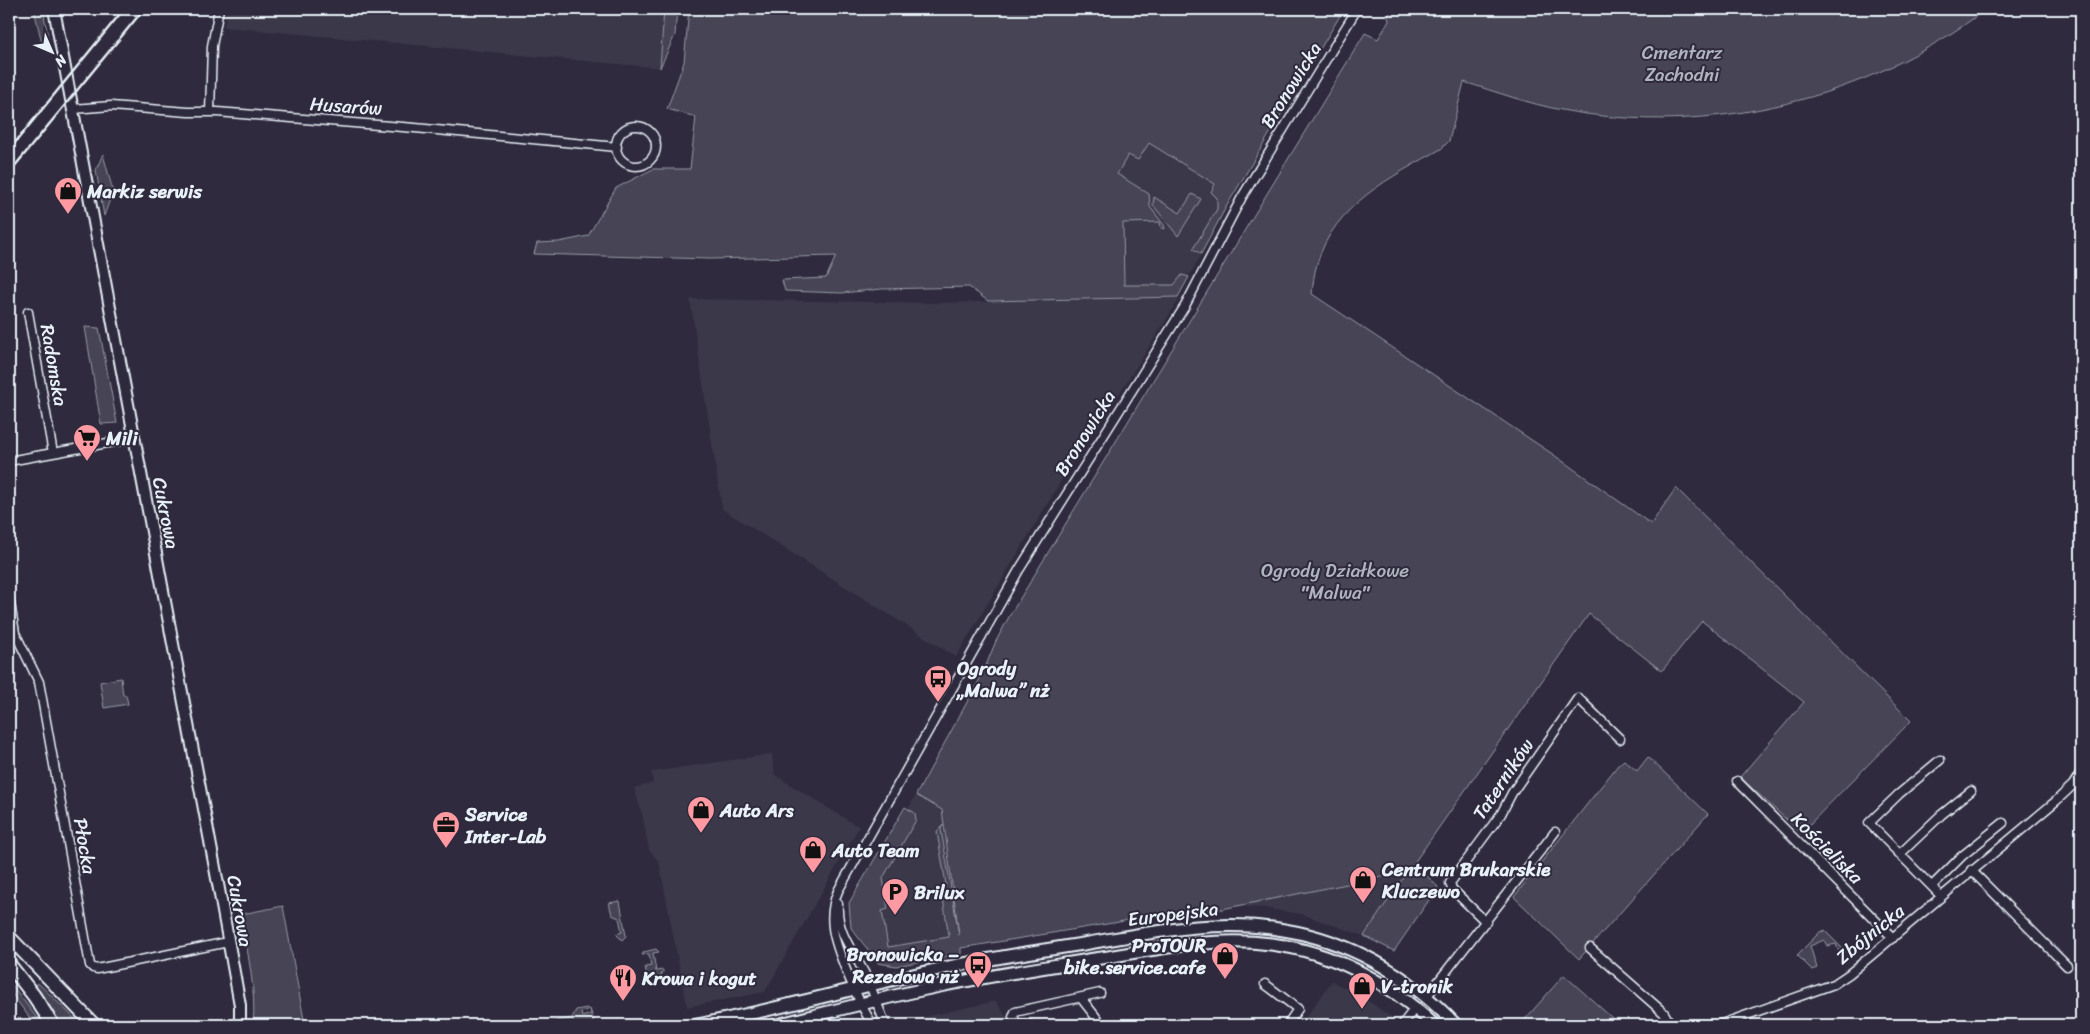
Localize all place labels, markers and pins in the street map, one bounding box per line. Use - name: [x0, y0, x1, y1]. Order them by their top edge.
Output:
- place label: Markiz serwis: [86, 175, 203, 208]
- shop icon: Markiz serwis: [53, 176, 83, 215]
- place label: Mili: [105, 422, 139, 455]
- supermarket icon: Mili: [72, 423, 102, 462]
- place label: Ogrody „Malwa” nż: [955, 652, 1050, 707]
- bus stop icon: Ogrody „Malwa” nż: [923, 664, 953, 703]
- place label: Auto Ars: [719, 794, 795, 827]
- shop icon: Auto Ars: [686, 795, 716, 834]
- place label: Service Inter-Lab: [464, 798, 547, 853]
- office icon: Service Inter-Lab: [431, 810, 461, 849]
- place label: Auto Team: [831, 834, 920, 867]
- shop icon: Auto Team: [798, 835, 828, 874]
- place label: Centrum Brukarskie Kluczewo: [1381, 853, 1551, 908]
- shop icon: Centrum Brukarskie Kluczewo: [1348, 865, 1378, 904]
- place label: Brilux: [914, 876, 966, 909]
- parking icon: Brilux: [880, 877, 910, 916]
- place label: ProTOUR bike.service.cafe: [1063, 929, 1207, 984]
- place label: Bronowicka – Rezedowa nż: [846, 938, 960, 993]
- shop icon: ProTOUR bike.service.cafe: [1210, 941, 1240, 980]
- bus stop icon: Bronowicka – Rezedowa nż: [963, 950, 993, 989]
- place label: Krowa i kogut: [641, 962, 757, 995]
- restaurant icon: Krowa i kogut: [608, 963, 638, 1002]
- place label: V-tronik: [1381, 970, 1453, 1003]
- shop icon: V-tronik: [1347, 971, 1377, 1010]

